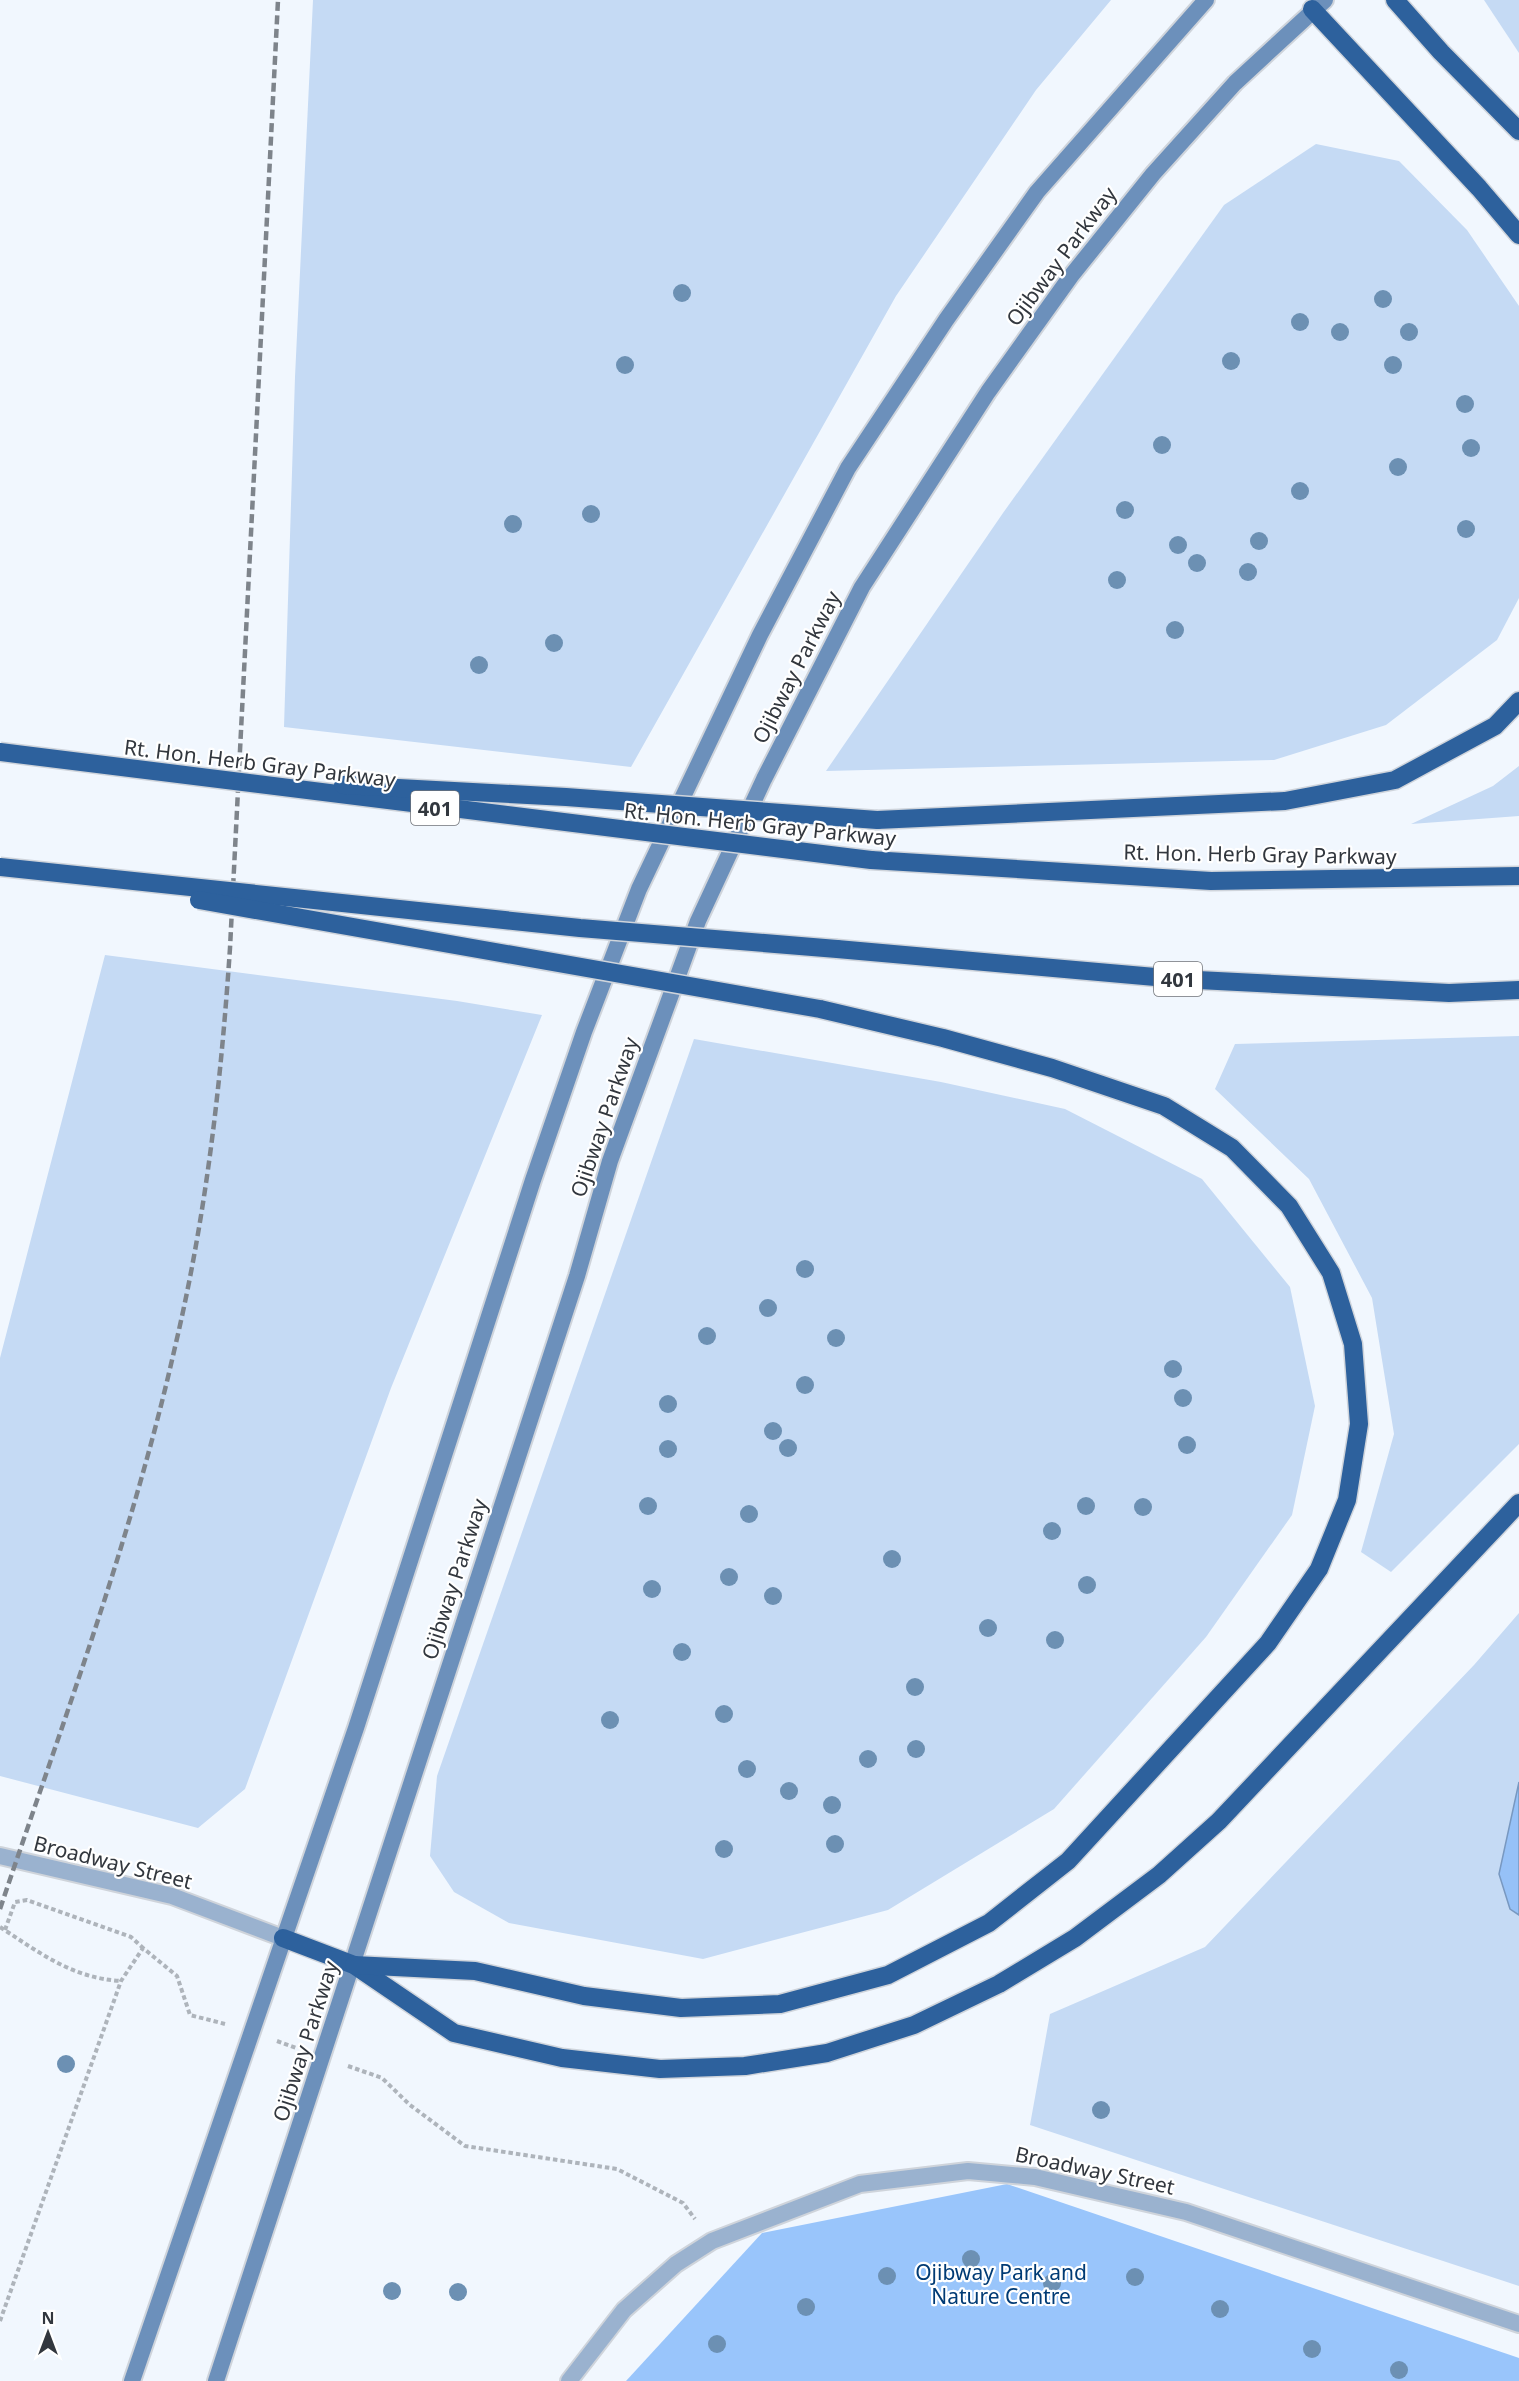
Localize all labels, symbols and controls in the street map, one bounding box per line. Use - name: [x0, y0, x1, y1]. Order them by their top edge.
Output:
- street label: Ojibway Parkway: [999, 180, 1123, 331]
- street label: Ojibway Parkway: [745, 586, 847, 748]
- street label: Rt. Hon. Herb Gray Parkway: [123, 732, 398, 794]
- road number: 401: [411, 791, 459, 825]
- street label: Rt. Hon. Herb Gray Parkway: [623, 796, 898, 852]
- street label: Rt. Hon. Herb Gray Parkway: [1123, 838, 1397, 870]
- road number: 401: [1154, 962, 1202, 996]
- street label: Ojibway Parkway: [563, 1033, 645, 1201]
- street label: Ojibway Parkway: [415, 1495, 493, 1663]
- street label: Broadway Street: [31, 1829, 196, 1895]
- street label: Ojibway Parkway: [266, 1957, 344, 2125]
- street label: Broadway Street: [1013, 2139, 1178, 2201]
- park label: Ojibway Park and Nature Centre: [915, 2258, 1087, 2310]
- north arrow: [18, 2303, 78, 2363]
- text: N: [41, 2307, 55, 2329]

